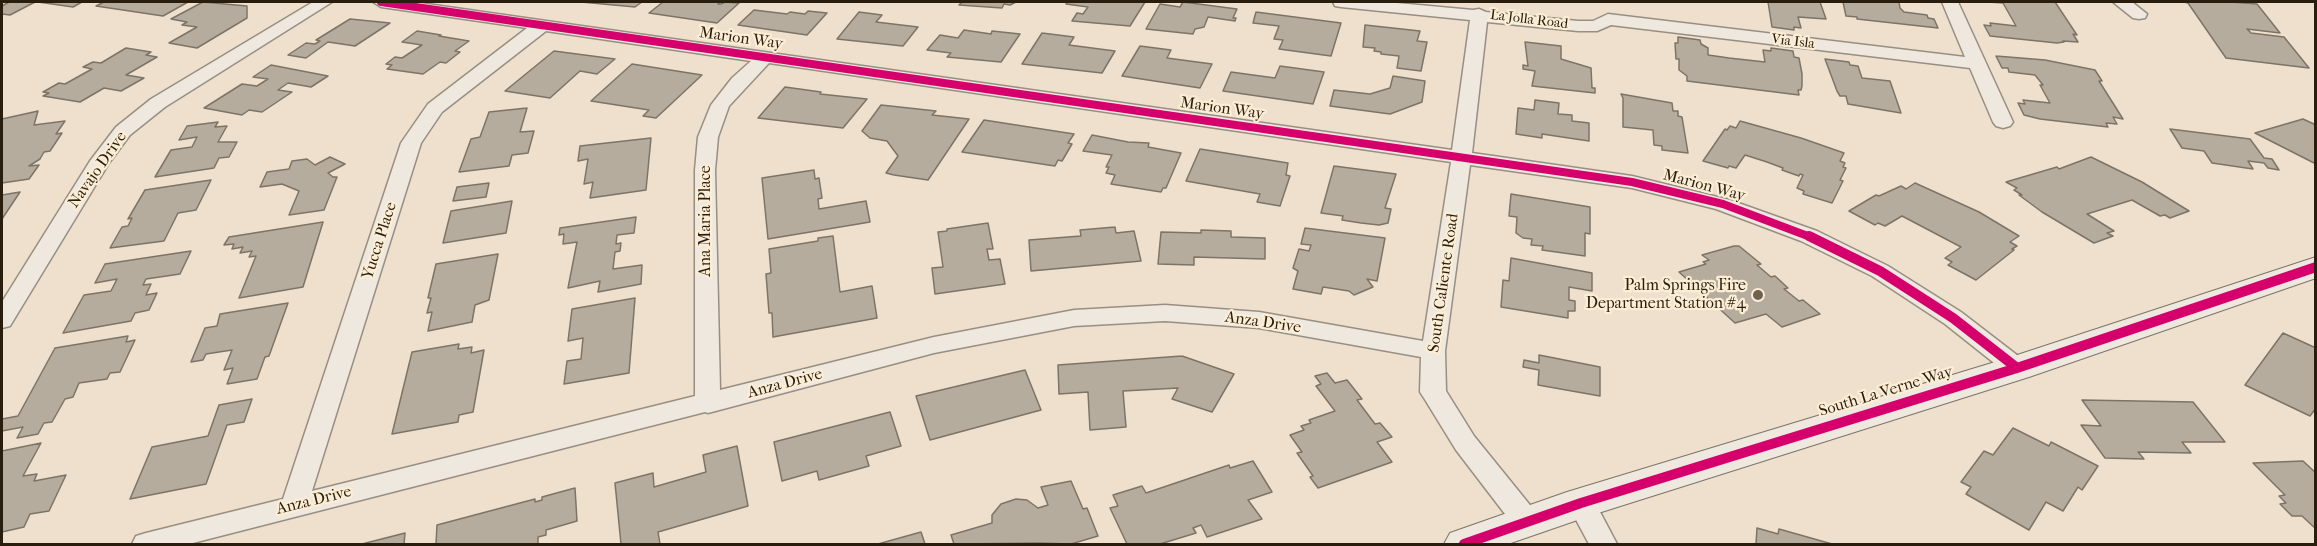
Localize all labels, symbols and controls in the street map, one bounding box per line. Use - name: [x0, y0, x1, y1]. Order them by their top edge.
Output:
- street label: La Jolla Road: [1489, 7, 1569, 33]
- street label: Marion Way: [698, 24, 784, 54]
- street label: Via Isla: [1770, 31, 1816, 53]
- street label: Marion Way: [1179, 94, 1265, 124]
- street label: Navajo Drive: [65, 128, 131, 212]
- street label: Ana Maria Place: [696, 165, 716, 277]
- street label: Marion Way: [1661, 166, 1747, 206]
- street label: Yucca Place: [358, 200, 402, 282]
- street label: South Caliente Road: [1425, 212, 1463, 354]
- place label: Palm Springs Fire Department Station #4: [1586, 276, 1746, 314]
- marker: Palm Springs Fire Department Station #4: [1751, 288, 1765, 302]
- street label: Anza Drive: [1224, 308, 1302, 338]
- street label: South La Verne Way: [1817, 363, 1955, 421]
- street label: Anza Drive: [745, 365, 825, 403]
- street label: Anza Drive: [274, 482, 354, 520]

